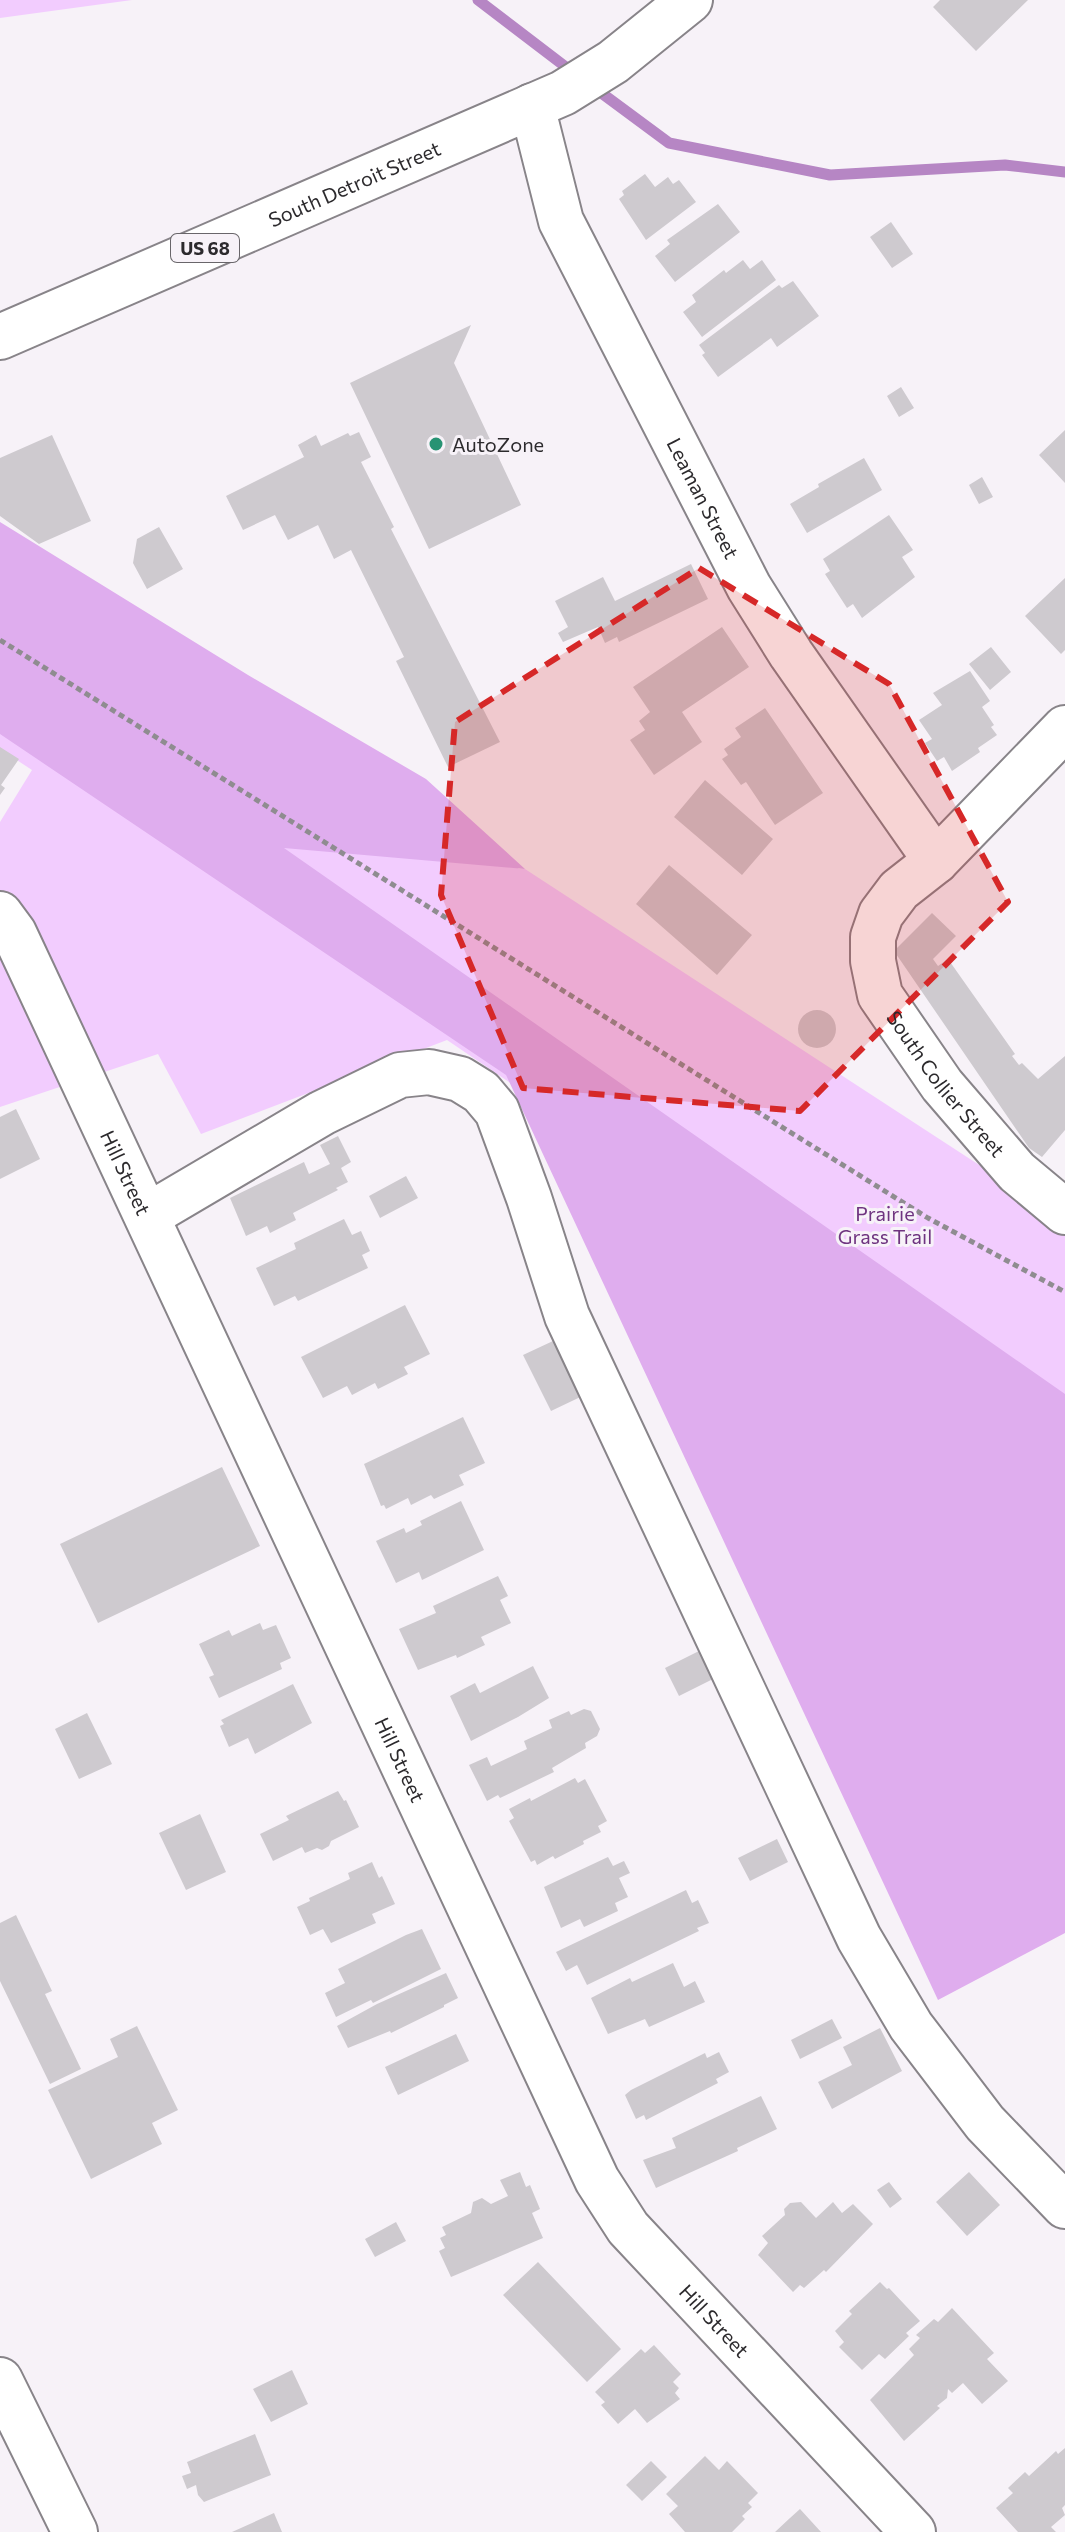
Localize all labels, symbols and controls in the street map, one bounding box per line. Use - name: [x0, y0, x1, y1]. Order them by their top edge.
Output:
- street label: South Detroit Street: [264, 136, 444, 231]
- road number: US 68: [171, 234, 239, 262]
- place label: AutoZone: [452, 432, 544, 456]
- street label: Leaman Street: [662, 434, 744, 562]
- marker: AutoZone: [427, 435, 445, 453]
- street label: South Collier Street: [882, 1006, 1010, 1161]
- street label: Hill Street: [96, 1126, 156, 1219]
- park label: Prairie Grass Trail: [838, 1201, 932, 1248]
- street label: Hill Street: [370, 1713, 431, 1806]
- street label: Hill Street: [675, 2279, 754, 2362]

